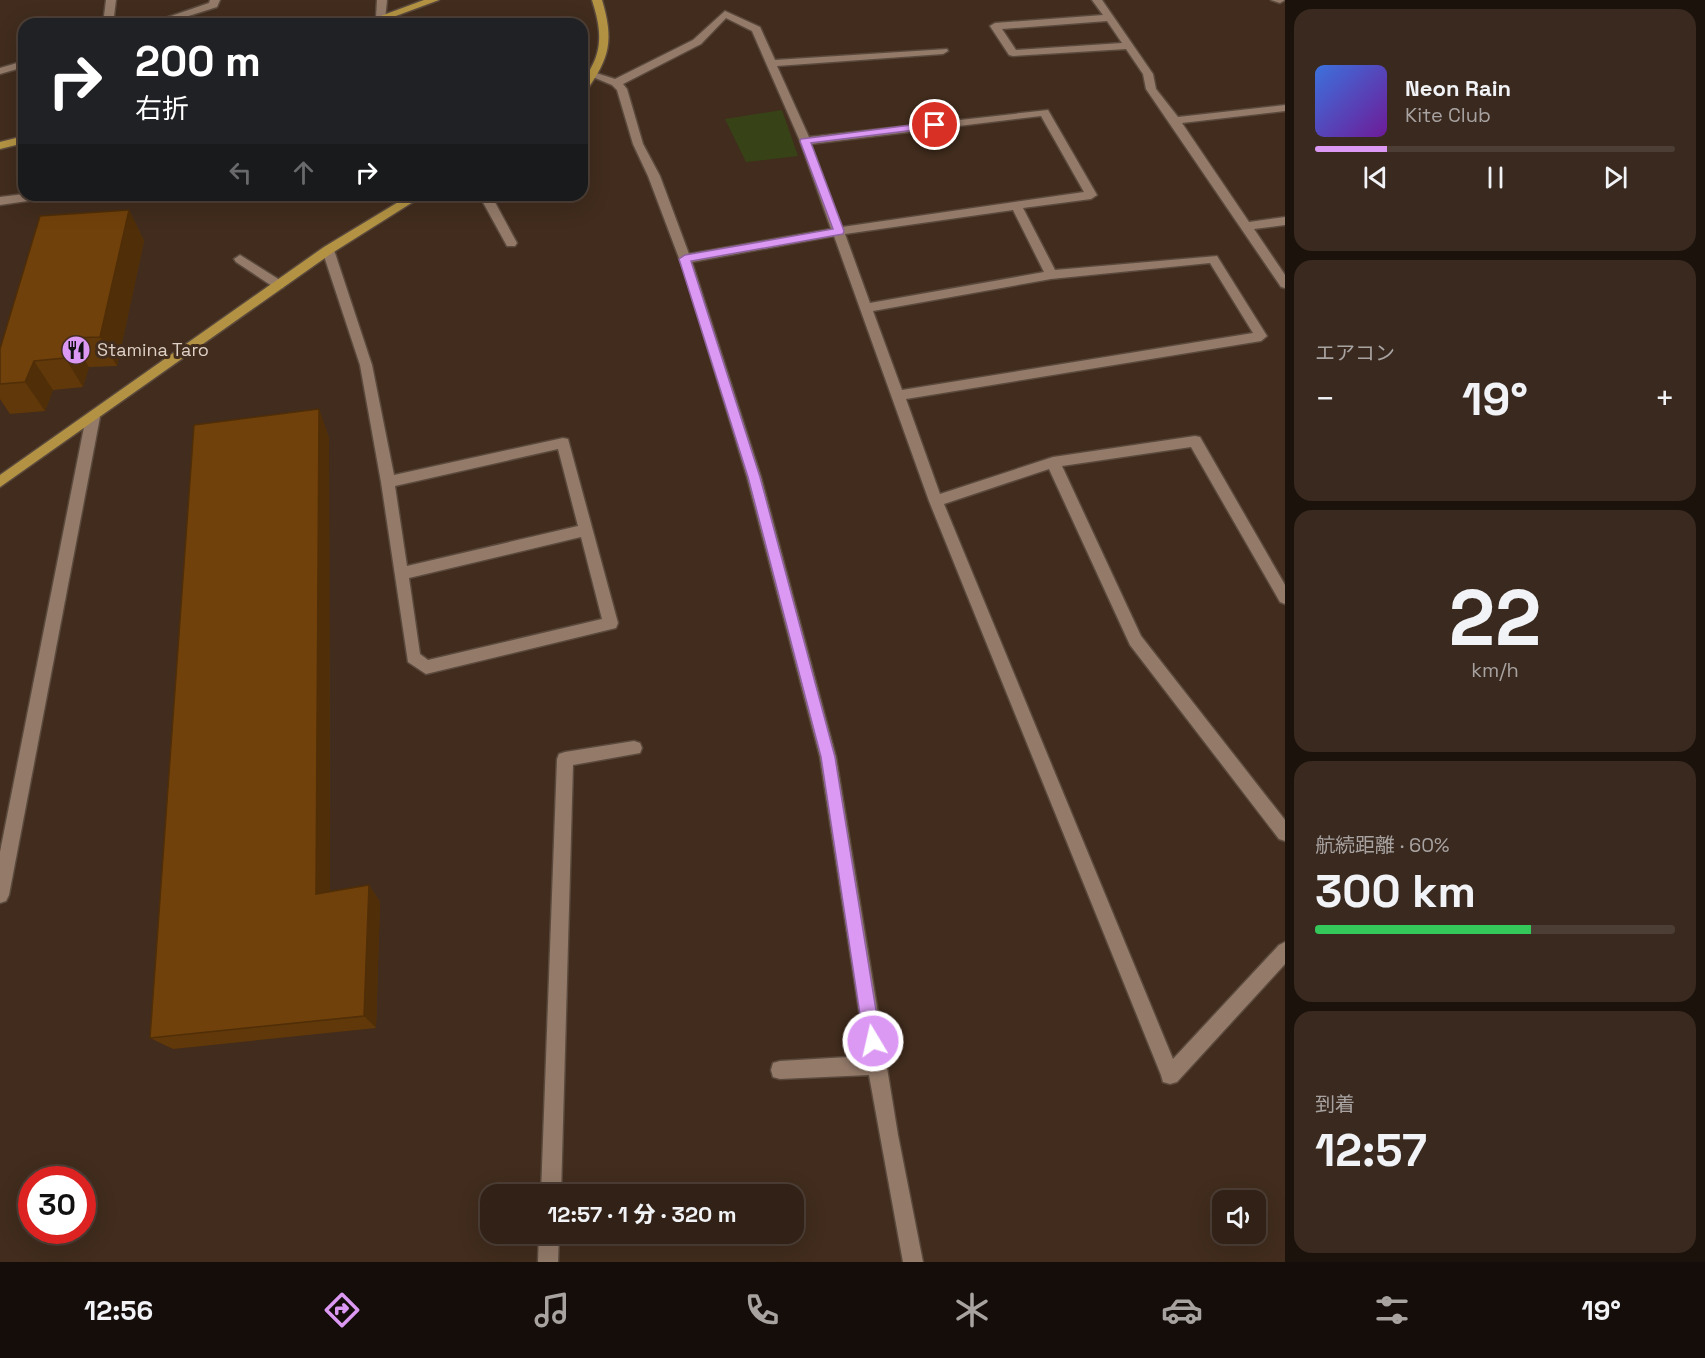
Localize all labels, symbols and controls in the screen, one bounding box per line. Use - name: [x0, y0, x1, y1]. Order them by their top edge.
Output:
- text: 200 m: [135, 35, 261, 88]
- icon: right: [36, 42, 114, 120]
- text: Neon Rain: [1405, 74, 1511, 102]
- text: 右折: [135, 91, 189, 126]
- pin: [909, 99, 960, 150]
- text: Kite Club: [1405, 102, 1491, 128]
- icon: arrive: [918, 108, 951, 141]
- icon: left: [224, 156, 257, 189]
- icon: ahead: [287, 156, 320, 189]
- icon: right: [350, 156, 383, 189]
- icon: previous: [1359, 161, 1392, 194]
- icon: pause: [1479, 161, 1512, 194]
- icon: next: [1599, 161, 1632, 194]
- restaurant icon: Stamina Taro: [60, 334, 92, 366]
- place label: Stamina Taro: [97, 338, 209, 361]
- text: エアコン: [1315, 340, 1395, 366]
- text: 19°: [1462, 371, 1528, 428]
- text: −: [1315, 378, 1335, 420]
- text: +: [1655, 378, 1675, 420]
- text: 22: [1449, 568, 1541, 668]
- text: km/h: [1471, 657, 1519, 683]
- text: 航続距離 · 60%: [1315, 832, 1450, 858]
- text: 300 km: [1315, 863, 1476, 920]
- position arrow: [841, 1009, 905, 1073]
- text: 到着: [1315, 1091, 1355, 1117]
- text: 12:57: [1315, 1122, 1427, 1179]
- speed limit sign: 30: [18, 1166, 96, 1244]
- map controls: [1212, 1190, 1266, 1244]
- button: sound: [1212, 1190, 1266, 1244]
- text: 12:57 · 1 分 · 320 m: [547, 1200, 737, 1228]
- icon: directions: [321, 1289, 363, 1331]
- icon: music: [531, 1289, 573, 1331]
- icon: phone: [741, 1289, 783, 1331]
- icon: climate: [951, 1289, 993, 1331]
- icon: car: [1161, 1289, 1203, 1331]
- icon: filters: [1371, 1289, 1413, 1331]
- text: 12:56: [84, 1293, 153, 1328]
- text: 19°: [1581, 1293, 1621, 1328]

